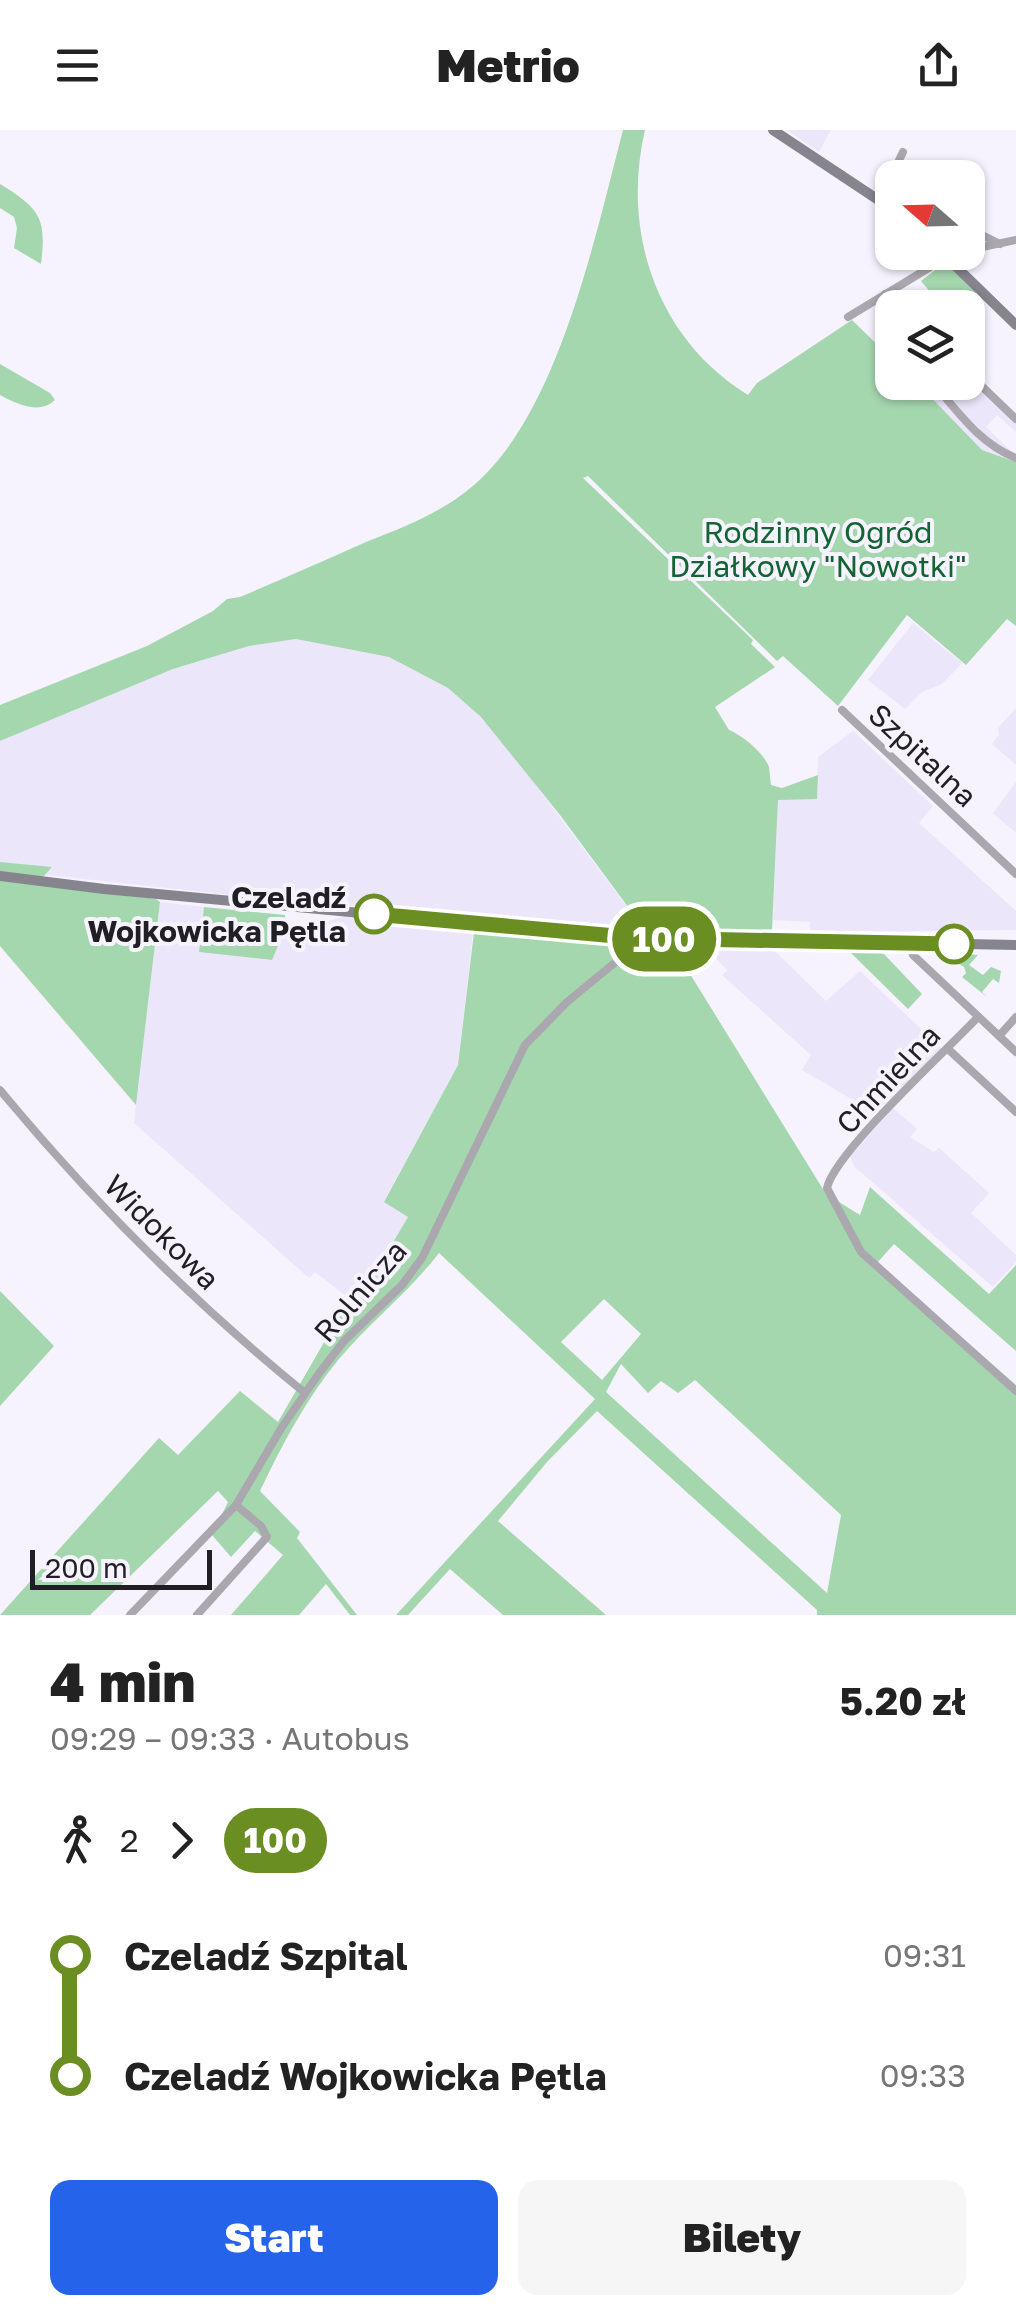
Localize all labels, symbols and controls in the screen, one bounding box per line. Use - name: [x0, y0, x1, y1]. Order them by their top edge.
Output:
- icon: menu: [50, 38, 105, 93]
- text: Metrio: [436, 38, 580, 92]
- icon: share: [911, 38, 966, 93]
- north arrow: [875, 160, 985, 270]
- map controls: [875, 160, 985, 400]
- button: layers: [875, 290, 985, 400]
- park label: Rodzinny Ogród Działkowy "Nowotki": [669, 514, 967, 584]
- street label: Szpitalna: [861, 696, 985, 814]
- place label: Czeladź Wojkowicka Pętla: [87, 879, 346, 949]
- marker: Czeladź Wojkowicka Pętla: [355, 895, 393, 933]
- line badge: 100: [606, 906, 722, 972]
- text: 100: [632, 918, 696, 960]
- unlabelled marker: [935, 925, 973, 963]
- street label: Chmielna: [829, 1017, 947, 1141]
- street label: Widokowa: [97, 1167, 227, 1297]
- street label: Rolnicza: [306, 1233, 414, 1349]
- scale bar: [30, 1545, 212, 1590]
- text: 200 m: [45, 1551, 128, 1584]
- text: 4 min: [50, 1648, 196, 1714]
- text: 5.20 zł: [840, 1678, 966, 1723]
- text: 09:29 – 09:33 · Autobus: [50, 1719, 410, 1757]
- icon: walk: [50, 1813, 105, 1868]
- icon: forward: [154, 1813, 209, 1868]
- text: 100: [244, 1819, 307, 1861]
- text: 2: [120, 1821, 139, 1859]
- text: Czeladź Szpital: [124, 1933, 408, 1978]
- text: 09:31: [883, 1936, 966, 1974]
- text: Czeladź Wojkowicka Pętla: [124, 2053, 607, 2098]
- text: 09:33: [880, 2056, 966, 2094]
- button: Start: [50, 2180, 498, 2295]
- button: Bilety: [518, 2180, 966, 2295]

